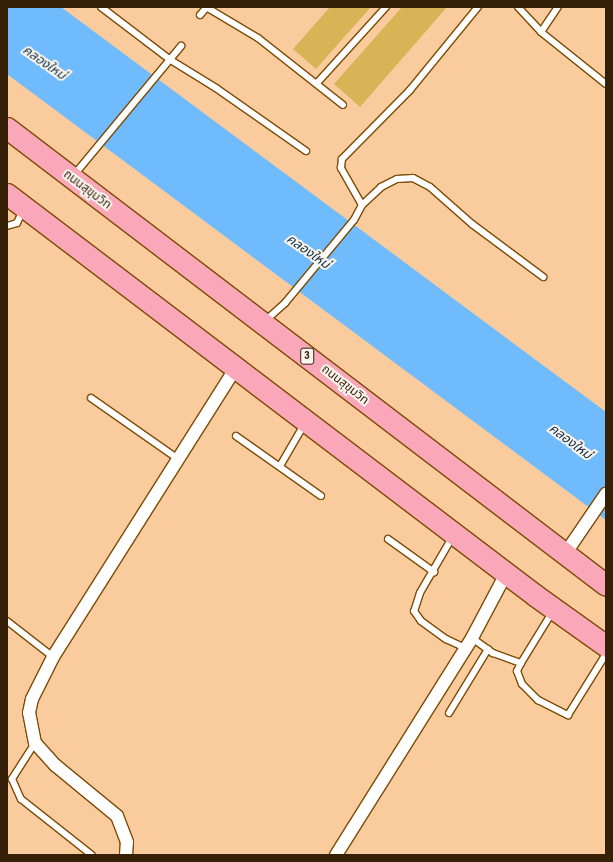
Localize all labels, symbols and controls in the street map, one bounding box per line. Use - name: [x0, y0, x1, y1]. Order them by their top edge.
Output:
- water label: คลองใหม่: [19, 42, 69, 84]
- street label: ถนนสุขุมวิท: [60, 167, 114, 213]
- water label: คลองใหม่: [283, 231, 333, 273]
- road number: 3: [300, 347, 314, 365]
- street label: ถนนสุขุมวิท: [319, 362, 371, 408]
- water label: คลองใหม่: [546, 421, 594, 463]

